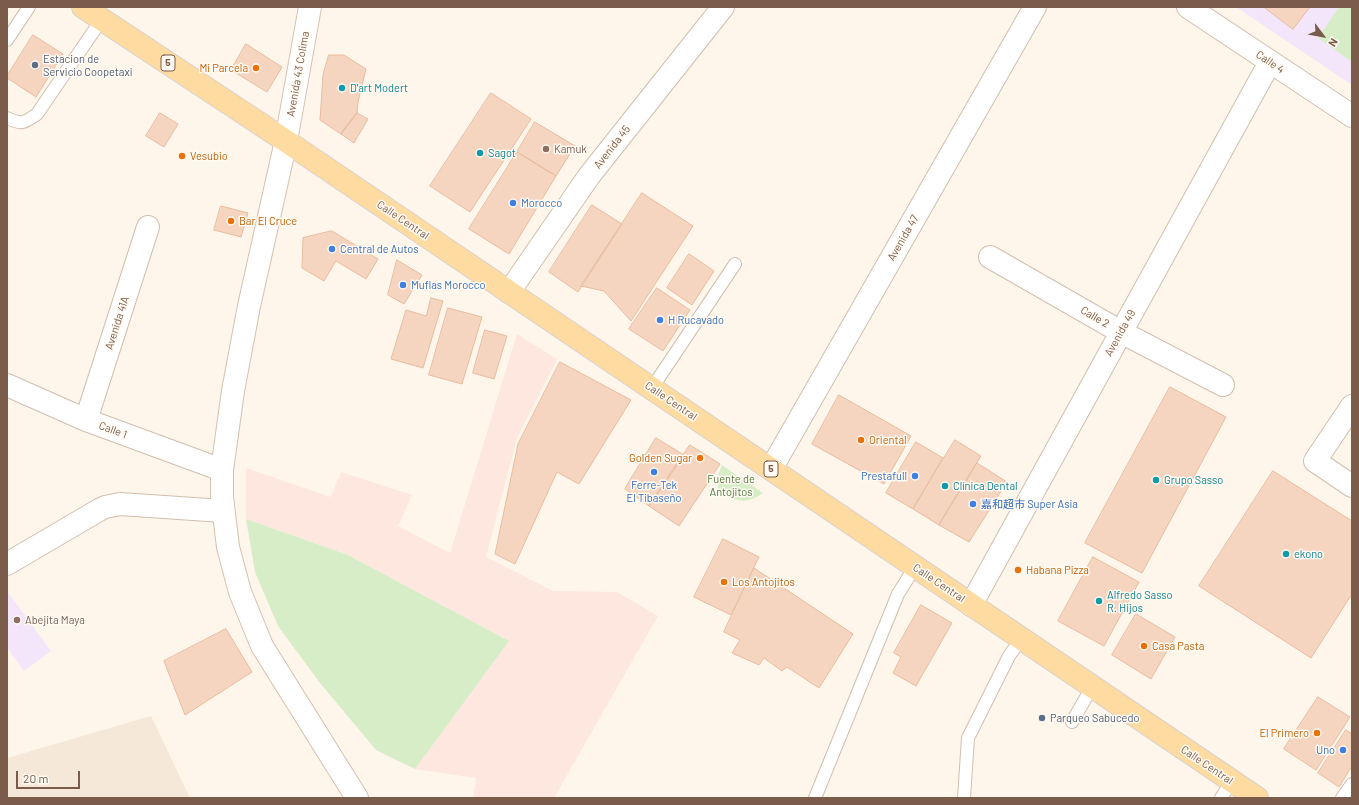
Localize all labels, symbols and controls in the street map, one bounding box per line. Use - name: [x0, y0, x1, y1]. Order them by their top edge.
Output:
- north arrow: [1303, 16, 1343, 56]
- street label: Avenida 43 Colima: [284, 30, 312, 118]
- text: N: [1326, 36, 1341, 49]
- street label: Calle 4: [1253, 48, 1287, 76]
- place label: Estacion de Servicio Coopetaxi: [43, 52, 132, 78]
- road number: 5: [161, 55, 175, 71]
- marker: Estacion de Servicio Coopetaxi: [30, 60, 40, 70]
- place label: Mi Parcela: [199, 61, 248, 75]
- marker: Mi Parcela: [251, 63, 261, 73]
- place label: D'art Modert: [350, 81, 408, 95]
- marker: D'art Modert: [337, 83, 347, 93]
- street label: Avenida 45: [591, 123, 633, 171]
- place label: Kamuk: [554, 142, 587, 156]
- marker: Kamuk: [541, 144, 551, 154]
- place label: Sagot: [488, 146, 516, 160]
- marker: Sagot: [475, 148, 485, 158]
- place label: Vesubio: [190, 149, 228, 163]
- marker: Vesubio: [177, 151, 187, 161]
- place label: Morocco: [521, 196, 562, 210]
- street label: Calle Central: [374, 198, 432, 242]
- marker: Morocco: [508, 198, 518, 208]
- street label: Avenida 47: [885, 213, 921, 263]
- place label: Bar El Cruce: [239, 214, 297, 228]
- marker: Bar El Cruce: [226, 216, 236, 226]
- place label: Central de Autos: [340, 242, 419, 256]
- marker: Central de Autos: [327, 244, 337, 254]
- place label: Muflas Morocco: [411, 278, 485, 292]
- marker: Muflas Morocco: [398, 280, 408, 290]
- street label: Avenida 41A: [102, 295, 132, 351]
- street label: Calle 2: [1078, 303, 1112, 331]
- street label: Avenida 49: [1102, 307, 1138, 359]
- place label: H Rucavado: [668, 313, 724, 327]
- marker: H Rucavado: [655, 315, 665, 325]
- street label: Calle Central: [642, 379, 700, 423]
- street label: Calle 1: [97, 419, 129, 441]
- place label: Oriental: [869, 433, 907, 447]
- marker: Oriental: [856, 435, 866, 445]
- place label: Golden Sugar: [629, 451, 692, 465]
- marker: Golden Sugar: [695, 453, 705, 463]
- road number: 5: [764, 461, 778, 477]
- marker: Ferre-Tek El Tibaseño: [649, 467, 659, 477]
- place label: Prestafull: [861, 469, 907, 483]
- marker: Prestafull: [910, 471, 920, 481]
- park label: Fuente de Antojitos: [707, 472, 755, 498]
- place label: Grupo Sasso: [1164, 473, 1223, 487]
- marker: Grupo Sasso: [1151, 475, 1161, 485]
- place label: Ferre-Tek El Tibaseño: [627, 478, 681, 504]
- place label: Clínica Dental: [953, 479, 1018, 493]
- marker: Clínica Dental: [940, 481, 950, 491]
- place label: 嘉和超市 Super Asia: [981, 497, 1078, 511]
- marker: 嘉和超市 Super Asia: [968, 499, 978, 509]
- place label: ekono: [1294, 547, 1323, 561]
- marker: ekono: [1281, 549, 1291, 559]
- street label: Calle Central: [910, 561, 968, 605]
- place label: Habana Pizza: [1026, 563, 1089, 577]
- marker: Habana Pizza: [1013, 565, 1023, 575]
- place label: Los Antojitos: [732, 575, 795, 589]
- marker: Los Antojitos: [719, 577, 729, 587]
- place label: Alfredo Sasso R. Hijos: [1107, 588, 1173, 614]
- marker: Alfredo Sasso R. Hijos: [1094, 596, 1104, 606]
- place label: Abejita Maya: [25, 613, 85, 627]
- marker: Abejita Maya: [12, 615, 22, 625]
- place label: Casa Pasta: [1152, 639, 1204, 653]
- marker: Casa Pasta: [1139, 641, 1149, 651]
- place label: Parqueo Sabucedo: [1050, 711, 1139, 725]
- marker: Parqueo Sabucedo: [1037, 713, 1047, 723]
- place label: El Primero: [1259, 726, 1309, 740]
- marker: El Primero: [1312, 728, 1322, 738]
- street label: Calle Central: [1178, 743, 1236, 787]
- place label: Uno: [1316, 743, 1335, 757]
- marker: Uno: [1338, 745, 1348, 755]
- scale bar: [18, 763, 82, 789]
- text: 20 m: [23, 771, 49, 785]

